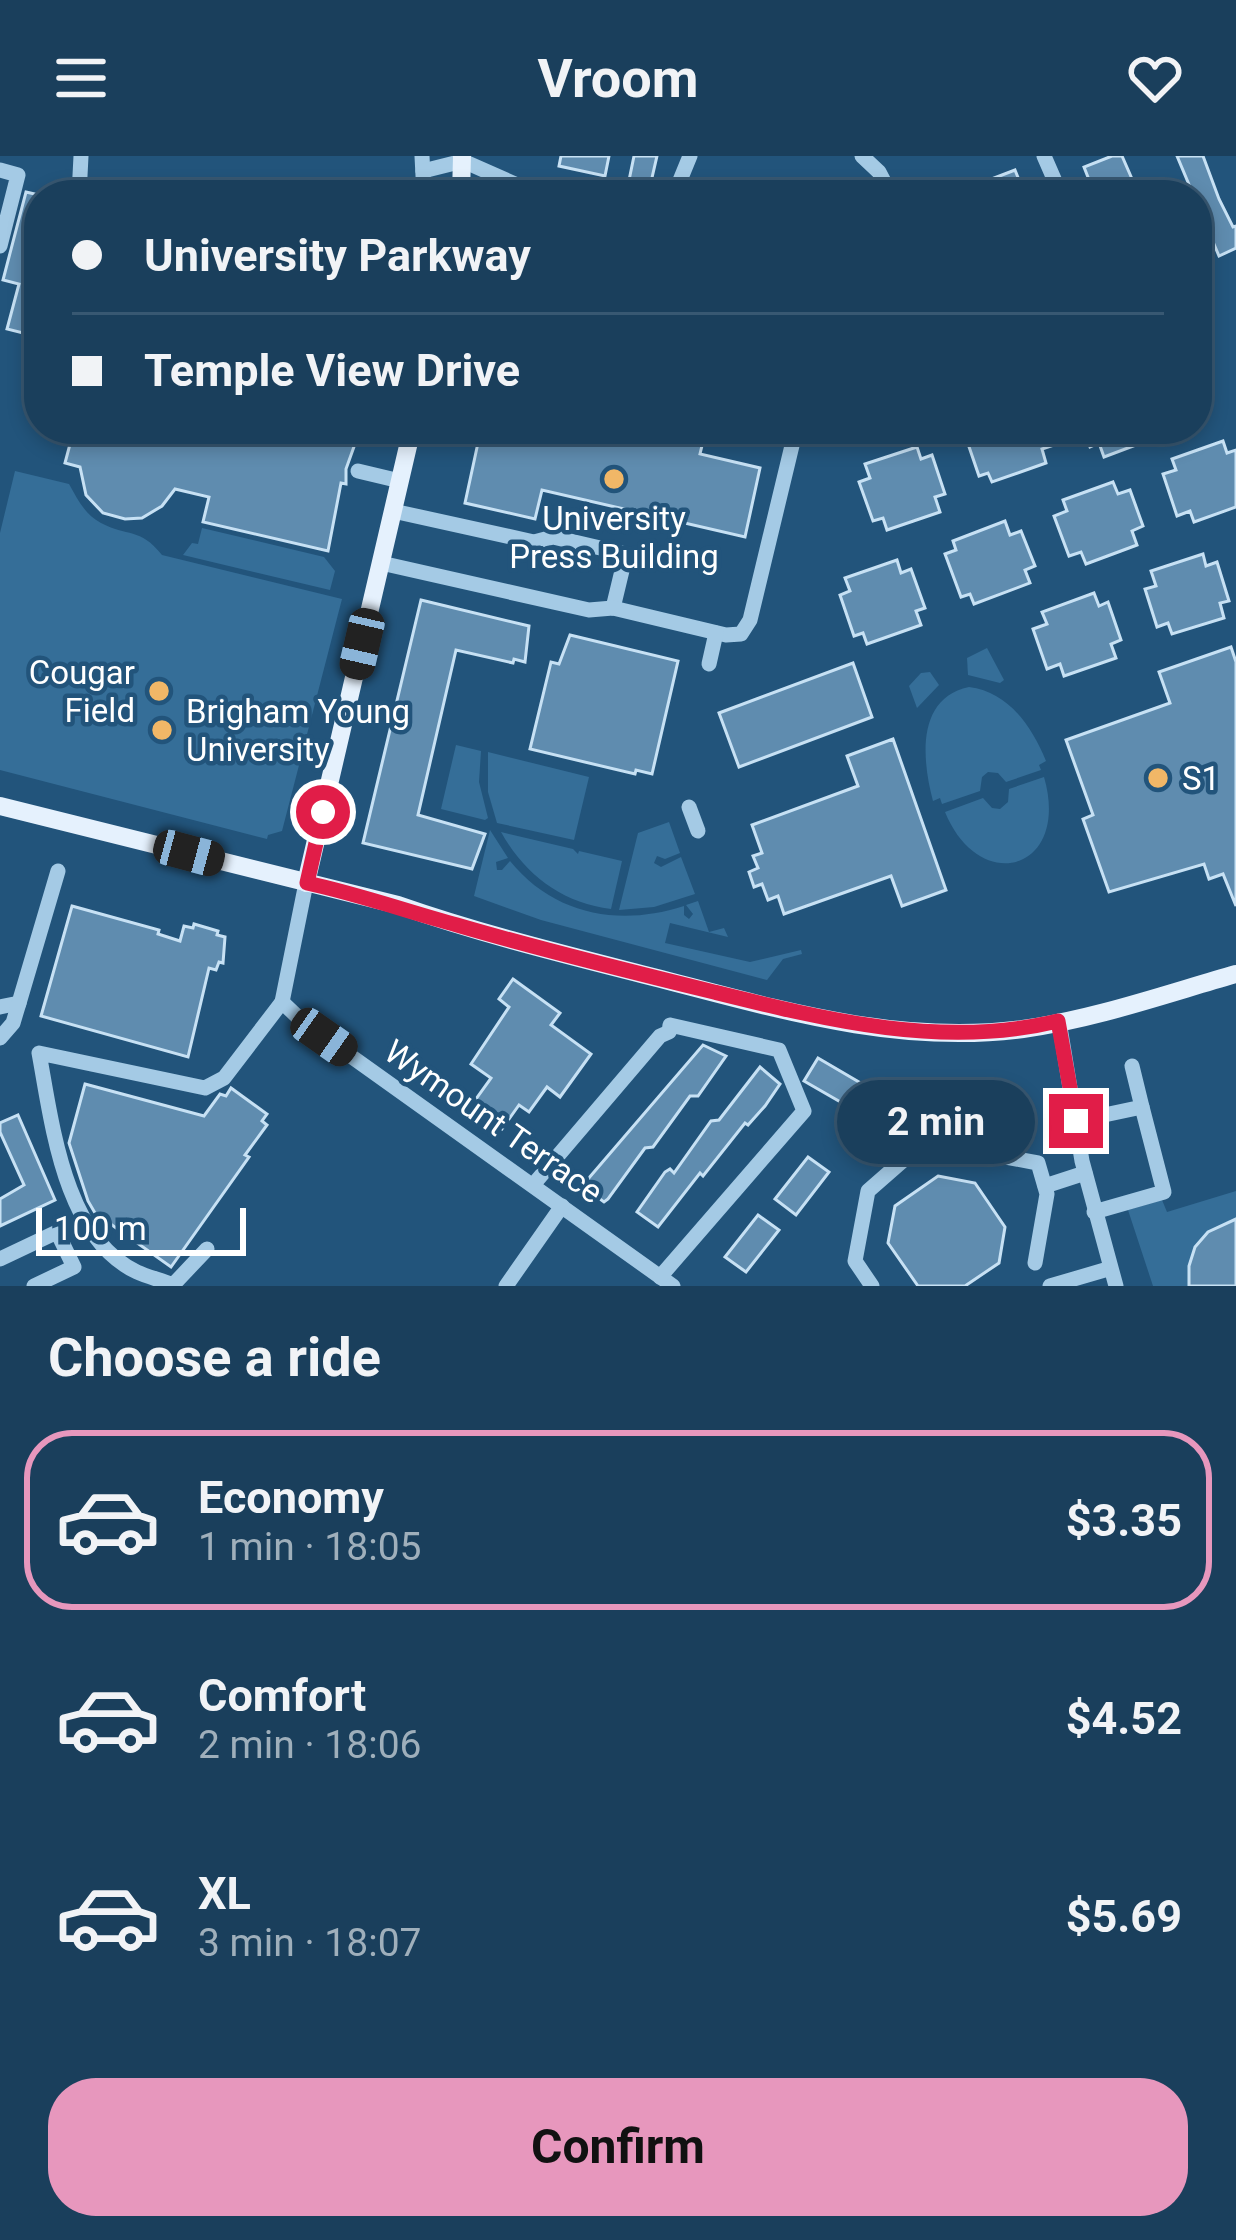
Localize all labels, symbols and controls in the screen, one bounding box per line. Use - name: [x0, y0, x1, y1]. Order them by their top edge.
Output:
- icon: menu: [48, 45, 114, 111]
- icon: heart: [1122, 45, 1188, 111]
- text: Vroom: [537, 47, 699, 110]
- text: University Parkway: [144, 229, 531, 282]
- text: Temple View Drive: [144, 344, 520, 397]
- marker: University Press Building: [601, 466, 627, 492]
- place label: University Press Building: [509, 499, 719, 576]
- car: [336, 605, 388, 683]
- place label: Cougar Field: [29, 653, 135, 730]
- marker: Cougar Field: [146, 678, 172, 704]
- place label: Brigham Young University: [186, 692, 410, 769]
- marker: Brigham Young University: [149, 717, 175, 743]
- place label: S1: [1182, 759, 1220, 798]
- marker: S1: [1145, 765, 1171, 791]
- route start: [296, 785, 350, 839]
- car: [150, 826, 228, 880]
- car: [284, 1002, 364, 1072]
- street label: Wymount Terrace: [377, 1032, 610, 1211]
- callout: 2 min: [836, 1079, 1034, 1163]
- route end: [1049, 1094, 1103, 1148]
- text: 2 min: [887, 1099, 985, 1145]
- scale bar: [36, 1202, 246, 1255]
- text: 100 m: [54, 1209, 147, 1248]
- text: Choose a ride: [48, 1326, 381, 1389]
- icon: car: [54, 1466, 162, 1574]
- text: Economy: [198, 1471, 384, 1524]
- text: $3.35: [1066, 1494, 1182, 1547]
- text: 1 min · 18:05: [198, 1524, 421, 1570]
- icon: car: [54, 1664, 162, 1772]
- text: Comfort: [198, 1669, 366, 1722]
- text: $4.52: [1066, 1692, 1182, 1745]
- text: 2 min · 18:06: [198, 1722, 421, 1768]
- icon: car: [54, 1862, 162, 1970]
- text: XL: [198, 1867, 251, 1920]
- text: $5.69: [1066, 1890, 1182, 1943]
- text: 3 min · 18:07: [198, 1920, 421, 1966]
- button: Confirm: [48, 2078, 1188, 2216]

